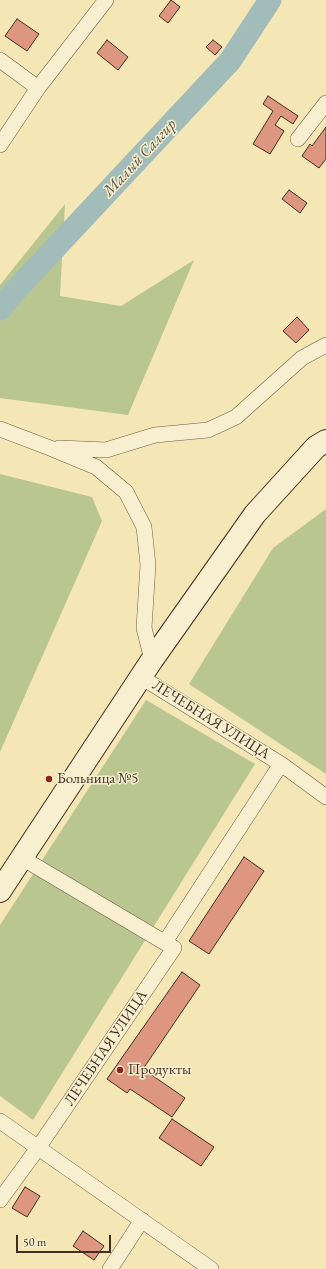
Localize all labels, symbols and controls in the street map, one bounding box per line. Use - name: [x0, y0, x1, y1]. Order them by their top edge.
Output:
- water label: Малый Салгир: [99, 115, 181, 201]
- street label: ЛЕЧЕБНАЯ УЛИЦА: [149, 676, 273, 764]
- place label: Больница №5: [57, 770, 139, 788]
- marker: Больница №5: [44, 774, 54, 784]
- street label: ЛЕЧЕБНАЯ УЛИЦА: [61, 987, 151, 1109]
- place label: Продукты: [128, 1061, 191, 1079]
- marker: Продукты: [115, 1065, 125, 1075]
- scale bar: [18, 1227, 113, 1253]
- text: 50 m: [23, 1234, 46, 1250]

